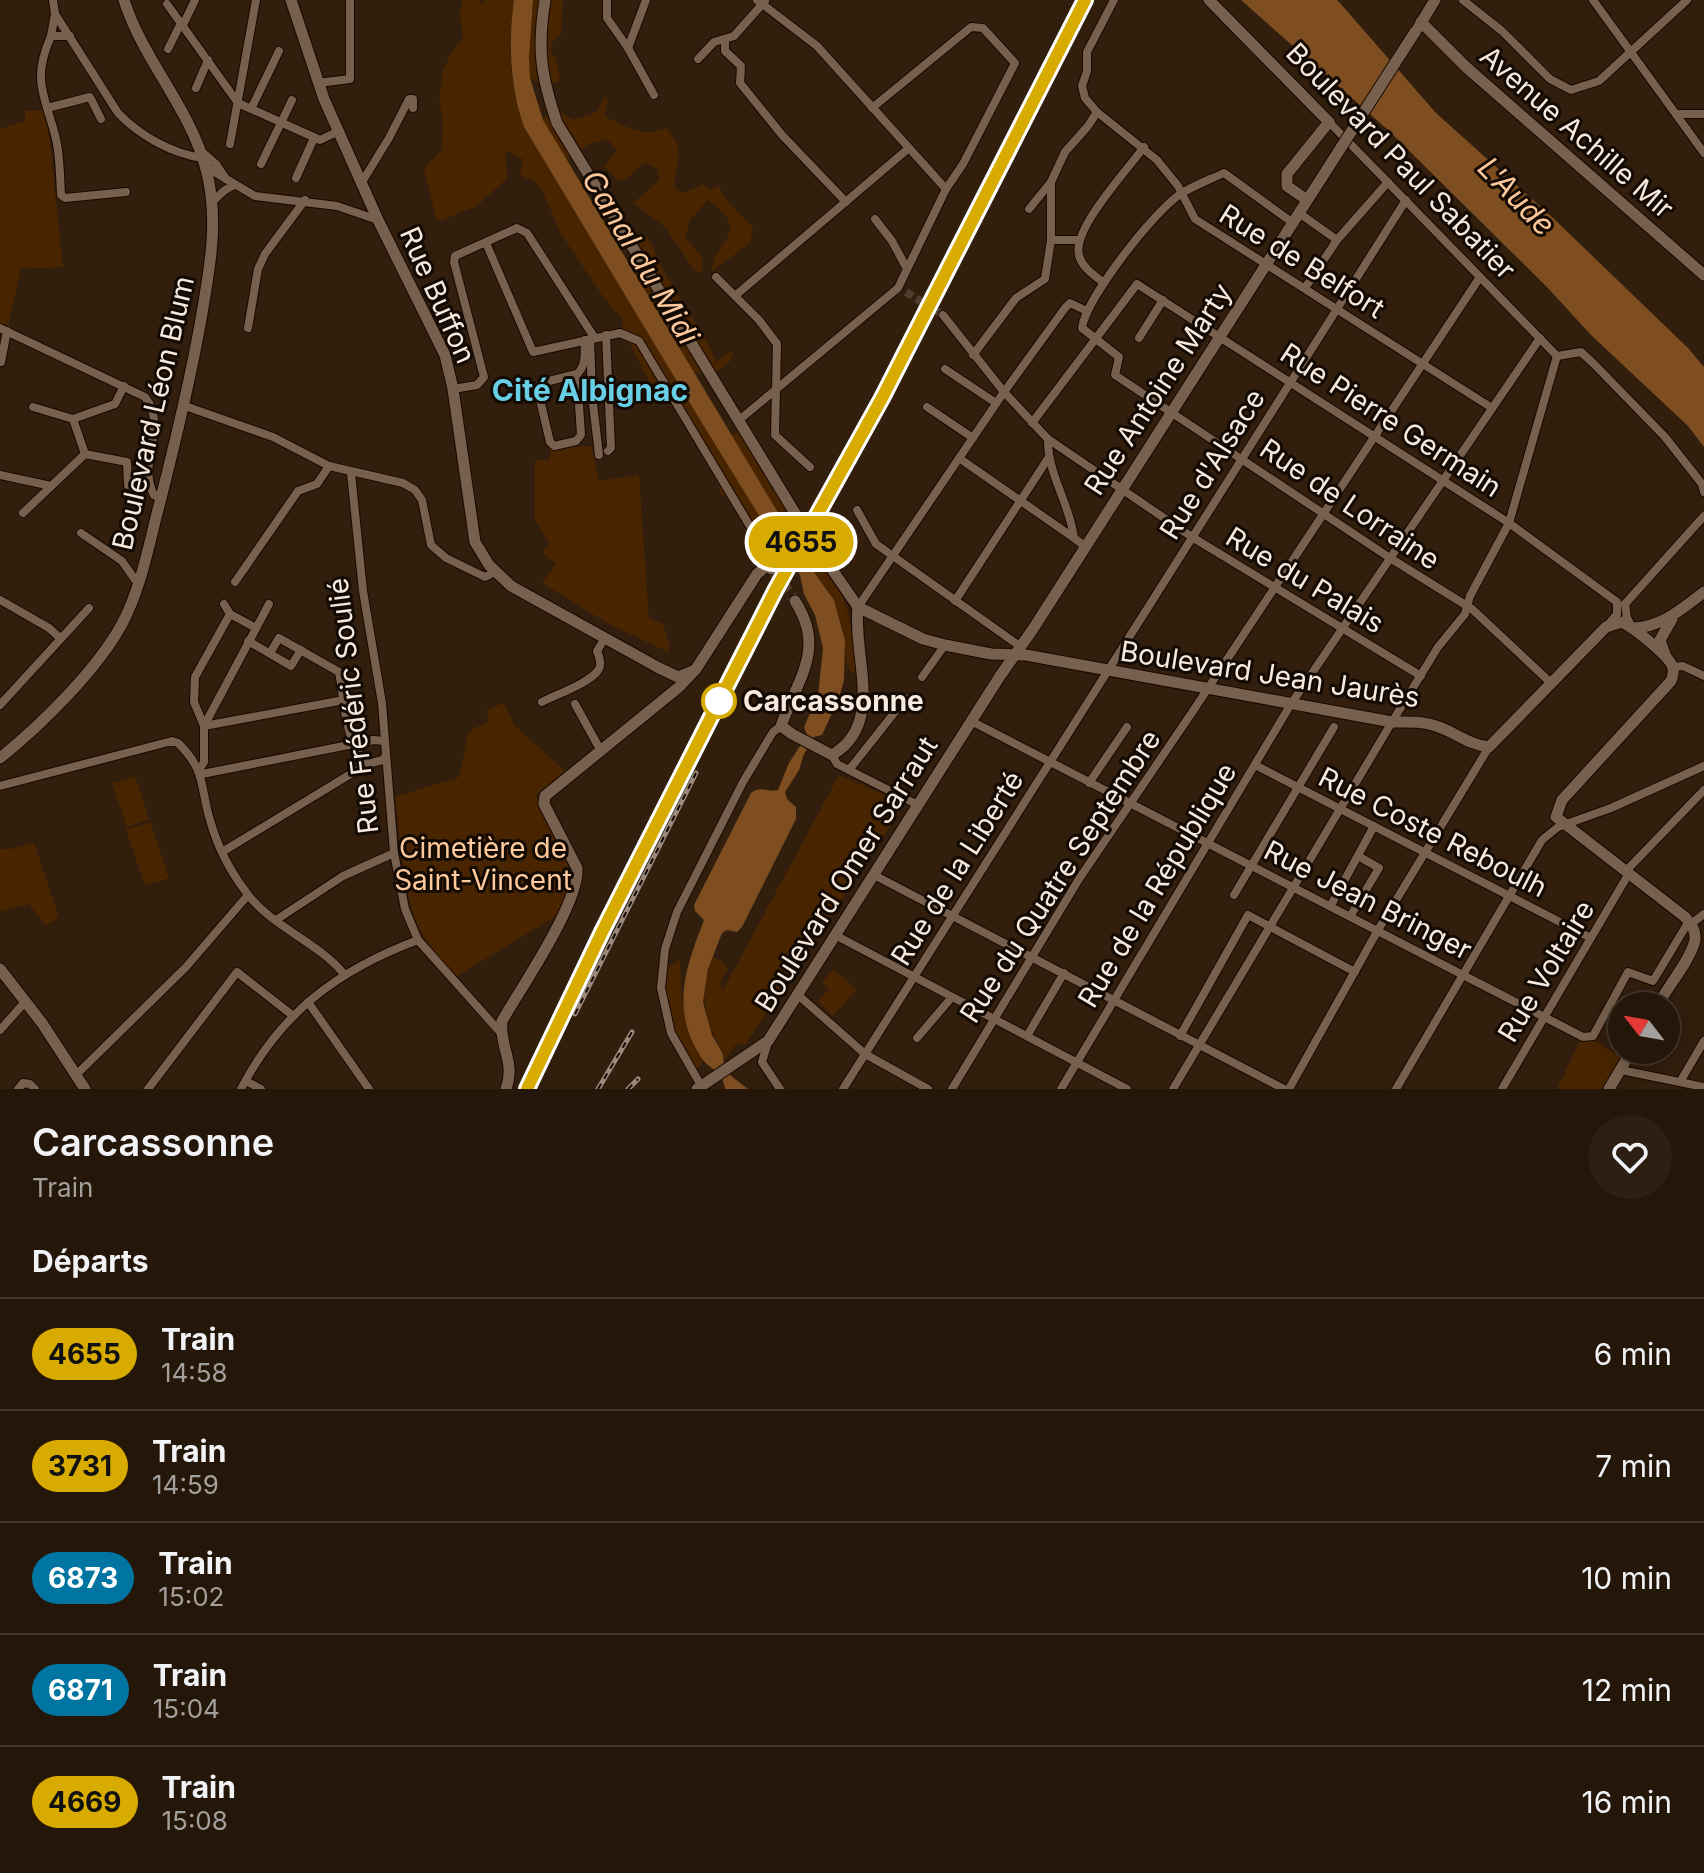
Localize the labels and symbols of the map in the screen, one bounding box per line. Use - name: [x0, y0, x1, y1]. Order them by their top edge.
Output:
- street label: Boulevard Paul Sabatier: [1279, 36, 1523, 286]
- street label: Avenue Achille Mir: [1473, 39, 1681, 225]
- water label: L'Aude: [1471, 149, 1563, 243]
- water label: Canal du Midi: [575, 163, 707, 351]
- street label: Rue de Belfort: [1213, 197, 1391, 325]
- street label: Rue Buffon: [393, 221, 483, 369]
- street label: Boulevard Léon Blum: [105, 273, 201, 553]
- street label: Rue Antoine Marty: [1077, 277, 1239, 501]
- street label: Rue Pierre Germain: [1274, 336, 1508, 504]
- district label: Cité Albignac: [492, 372, 688, 408]
- street label: Rue d'Alsace: [1152, 382, 1272, 546]
- street label: Rue de Lorraine: [1254, 431, 1446, 577]
- line badge: 4655: [745, 516, 857, 568]
- street label: Rue du Palais: [1220, 520, 1390, 640]
- street label: Rue Frédéric Soulié: [320, 576, 386, 836]
- street label: Boulevard Jean Jaurès: [1118, 634, 1422, 714]
- marker: Carcassonne: [702, 684, 736, 718]
- place label: Carcassonne: [743, 684, 924, 718]
- street label: Rue du Quatre Septembre: [953, 723, 1167, 1029]
- street label: Boulevard Omer Sarraut: [747, 730, 945, 1018]
- street label: Rue de la République: [1071, 757, 1243, 1013]
- street label: Rue Coste Reboulh: [1313, 760, 1553, 904]
- street label: Rue de la Liberté: [884, 765, 1030, 971]
- park label: Cimetière de Saint-Vincent: [394, 831, 572, 897]
- street label: Rue Jean Bringer: [1259, 833, 1477, 967]
- street label: Rue Voltaire: [1491, 894, 1601, 1048]
- north arrow: [1608, 992, 1680, 1064]

